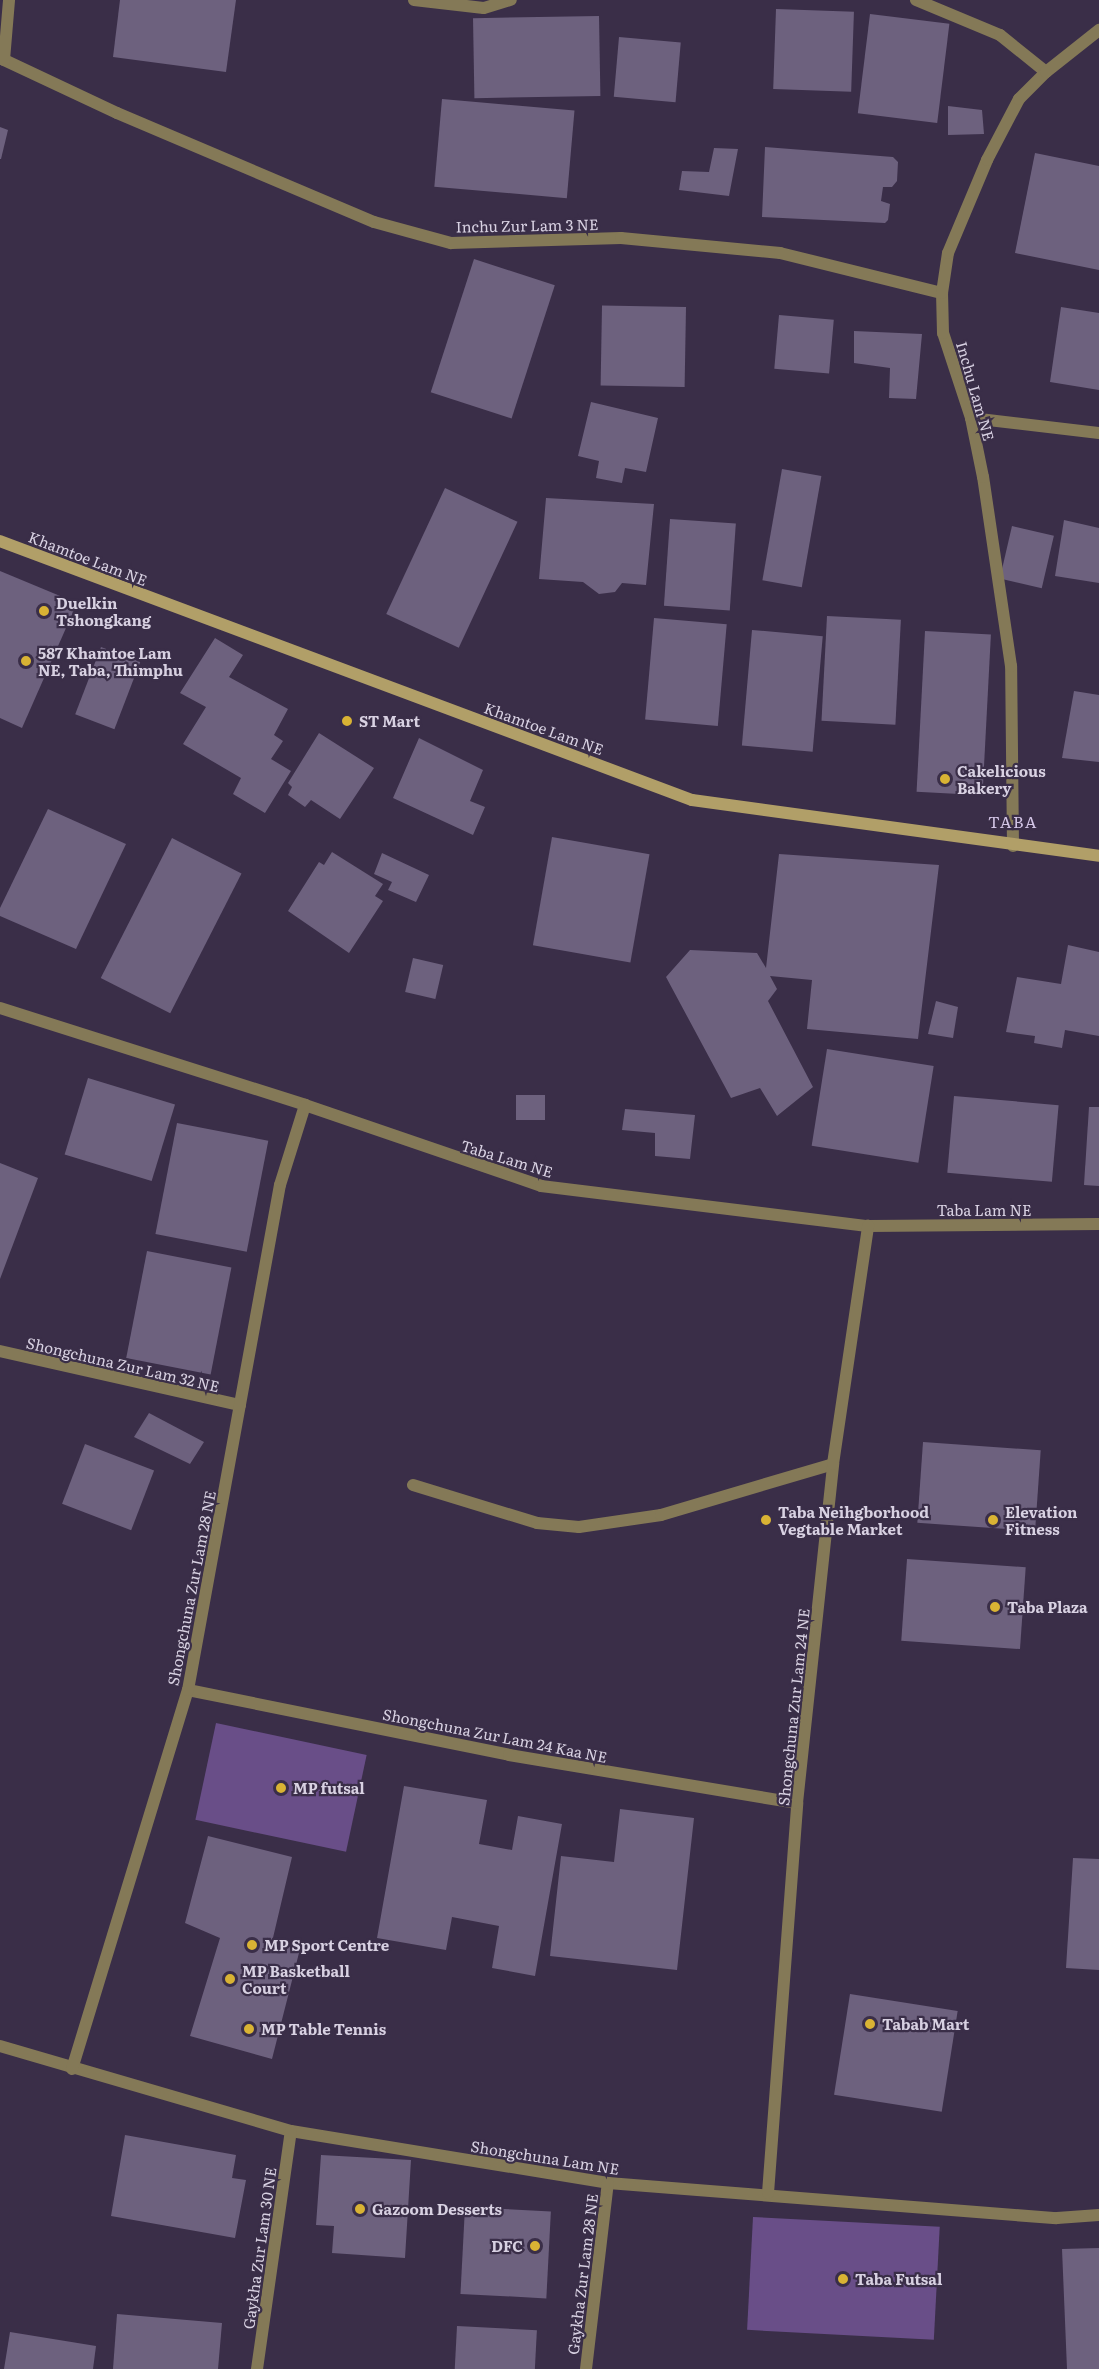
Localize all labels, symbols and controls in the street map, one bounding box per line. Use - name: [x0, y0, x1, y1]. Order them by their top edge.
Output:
- street label: Inchu Zur Lam 3 NE: [455, 215, 599, 235]
- street label: Inchu Lam NE: [953, 339, 999, 443]
- street label: Khamtoe Lam NE: [26, 527, 150, 589]
- place label: Duelkin Tshongkang: [56, 593, 151, 628]
- marker: Duelkin Tshongkang: [37, 604, 51, 618]
- place label: 587 Khamtoe Lam NE, Taba, Thimphu: [38, 643, 183, 678]
- marker: 587 Khamtoe Lam NE, Taba, Thimphu: [19, 654, 33, 668]
- street label: Khamtoe Lam NE: [482, 698, 606, 758]
- place label: ST Mart: [359, 712, 420, 730]
- marker: ST Mart: [340, 714, 354, 728]
- place label: Cakelicious Bakery: [957, 761, 1046, 796]
- marker: Cakelicious Bakery: [938, 772, 952, 786]
- district label: TABA: [988, 811, 1038, 831]
- street label: Taba Lam NE: [459, 1136, 555, 1180]
- street label: Taba Lam NE: [937, 1201, 1031, 1219]
- street label: Shongchuna Zur Lam 32 NE: [25, 1333, 221, 1395]
- street label: Shongchuna Zur Lam 28 NE: [163, 1489, 219, 1687]
- place label: Taba Neihgborhood Vegtable Market: [778, 1502, 929, 1537]
- place label: Elevation Fitness: [1005, 1502, 1078, 1537]
- marker: Taba Neihgborhood Vegtable Market: [759, 1513, 773, 1527]
- marker: Elevation Fitness: [986, 1513, 1000, 1527]
- place label: Taba Plaza: [1007, 1598, 1088, 1616]
- marker: Taba Plaza: [988, 1600, 1002, 1614]
- street label: Shongchuna Zur Lam 24 NE: [774, 1607, 812, 1807]
- street label: Shongchuna Zur Lam 24 Kaa NE: [381, 1704, 609, 1766]
- place label: MP futsal: [293, 1779, 365, 1797]
- marker: MP futsal: [274, 1781, 288, 1795]
- place label: MP Sport Centre: [264, 1936, 389, 1954]
- marker: MP Sport Centre: [245, 1938, 259, 1952]
- place label: MP Basketball Court: [242, 1961, 350, 1996]
- marker: MP Basketball Court: [223, 1972, 237, 1986]
- place label: Tabab Mart: [882, 2015, 969, 2033]
- marker: Tabab Mart: [863, 2017, 877, 2031]
- place label: MP Table Tennis: [261, 2020, 386, 2038]
- marker: MP Table Tennis: [242, 2022, 256, 2036]
- street label: Shongchuna Lam NE: [470, 2136, 620, 2178]
- street label: Gaykha Zur Lam 30 NE: [239, 2166, 279, 2330]
- street label: Gaykha Zur Lam 28 NE: [563, 2192, 601, 2356]
- place label: Gazoom Desserts: [372, 2200, 502, 2218]
- marker: Gazoom Desserts: [353, 2202, 367, 2216]
- place label: DFC: [491, 2237, 523, 2255]
- marker: DFC: [528, 2239, 542, 2253]
- place label: Taba Futsal: [855, 2270, 942, 2288]
- marker: Taba Futsal: [836, 2272, 850, 2286]

